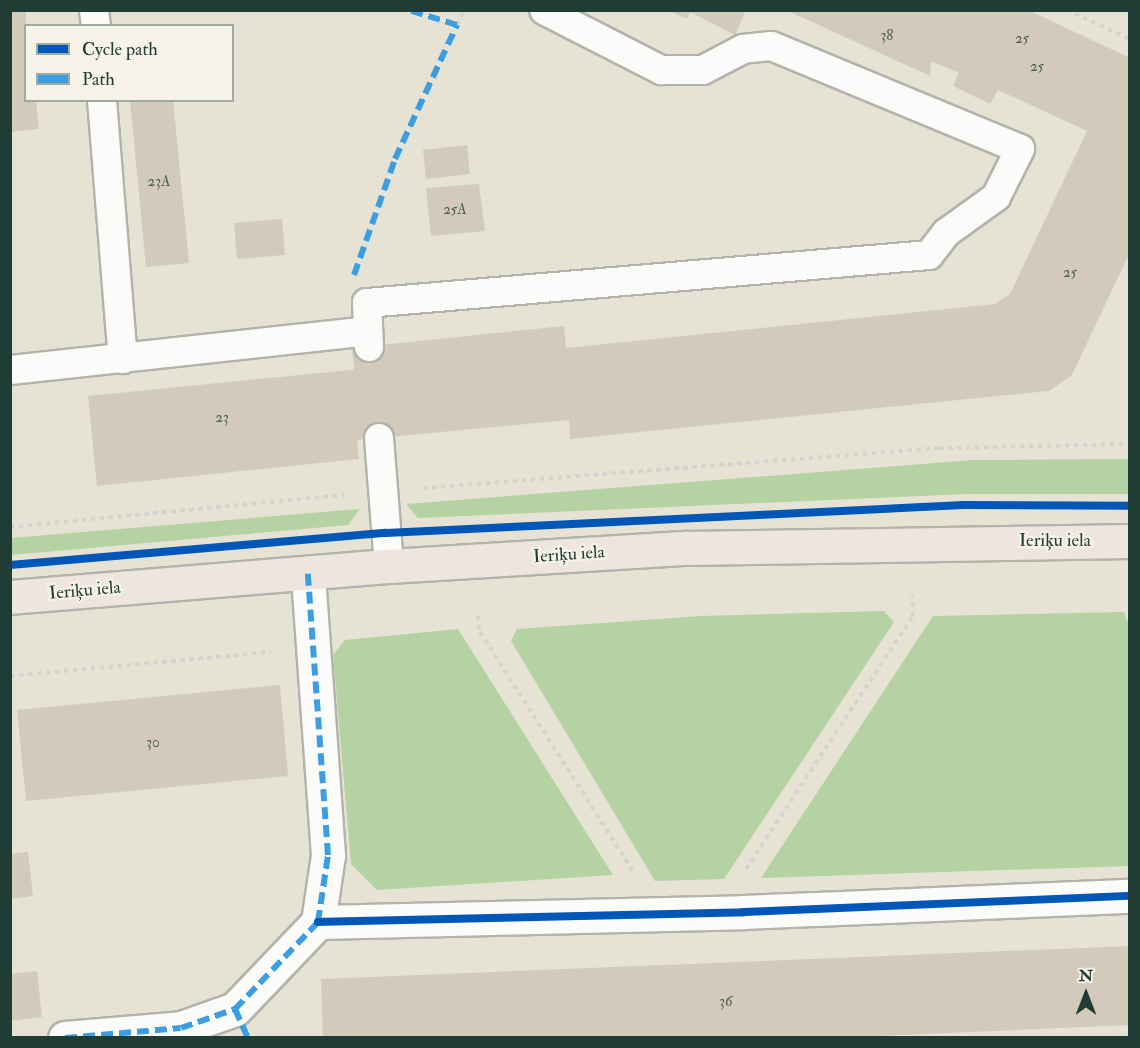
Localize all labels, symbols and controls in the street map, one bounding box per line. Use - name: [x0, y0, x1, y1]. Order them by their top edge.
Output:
- legend: [24, 24, 234, 102]
- house number: 38: [881, 27, 893, 45]
- house number: 25: [1015, 30, 1029, 48]
- text: Cycle path: [82, 38, 158, 61]
- house number: 25: [1030, 58, 1044, 76]
- text: Path: [82, 68, 115, 91]
- house number: 23A: [148, 173, 170, 191]
- house number: 25A: [443, 201, 467, 219]
- house number: 25: [1063, 264, 1077, 282]
- house number: 23: [215, 409, 229, 427]
- street label: Ieriķu iela: [1019, 530, 1091, 552]
- street label: Ieriķu iela: [532, 542, 606, 568]
- street label: Ieriķu iela: [48, 577, 122, 605]
- house number: 30: [146, 734, 160, 752]
- north arrow: [1056, 964, 1116, 1024]
- text: N: [1079, 966, 1093, 986]
- house number: 36: [719, 993, 733, 1011]

